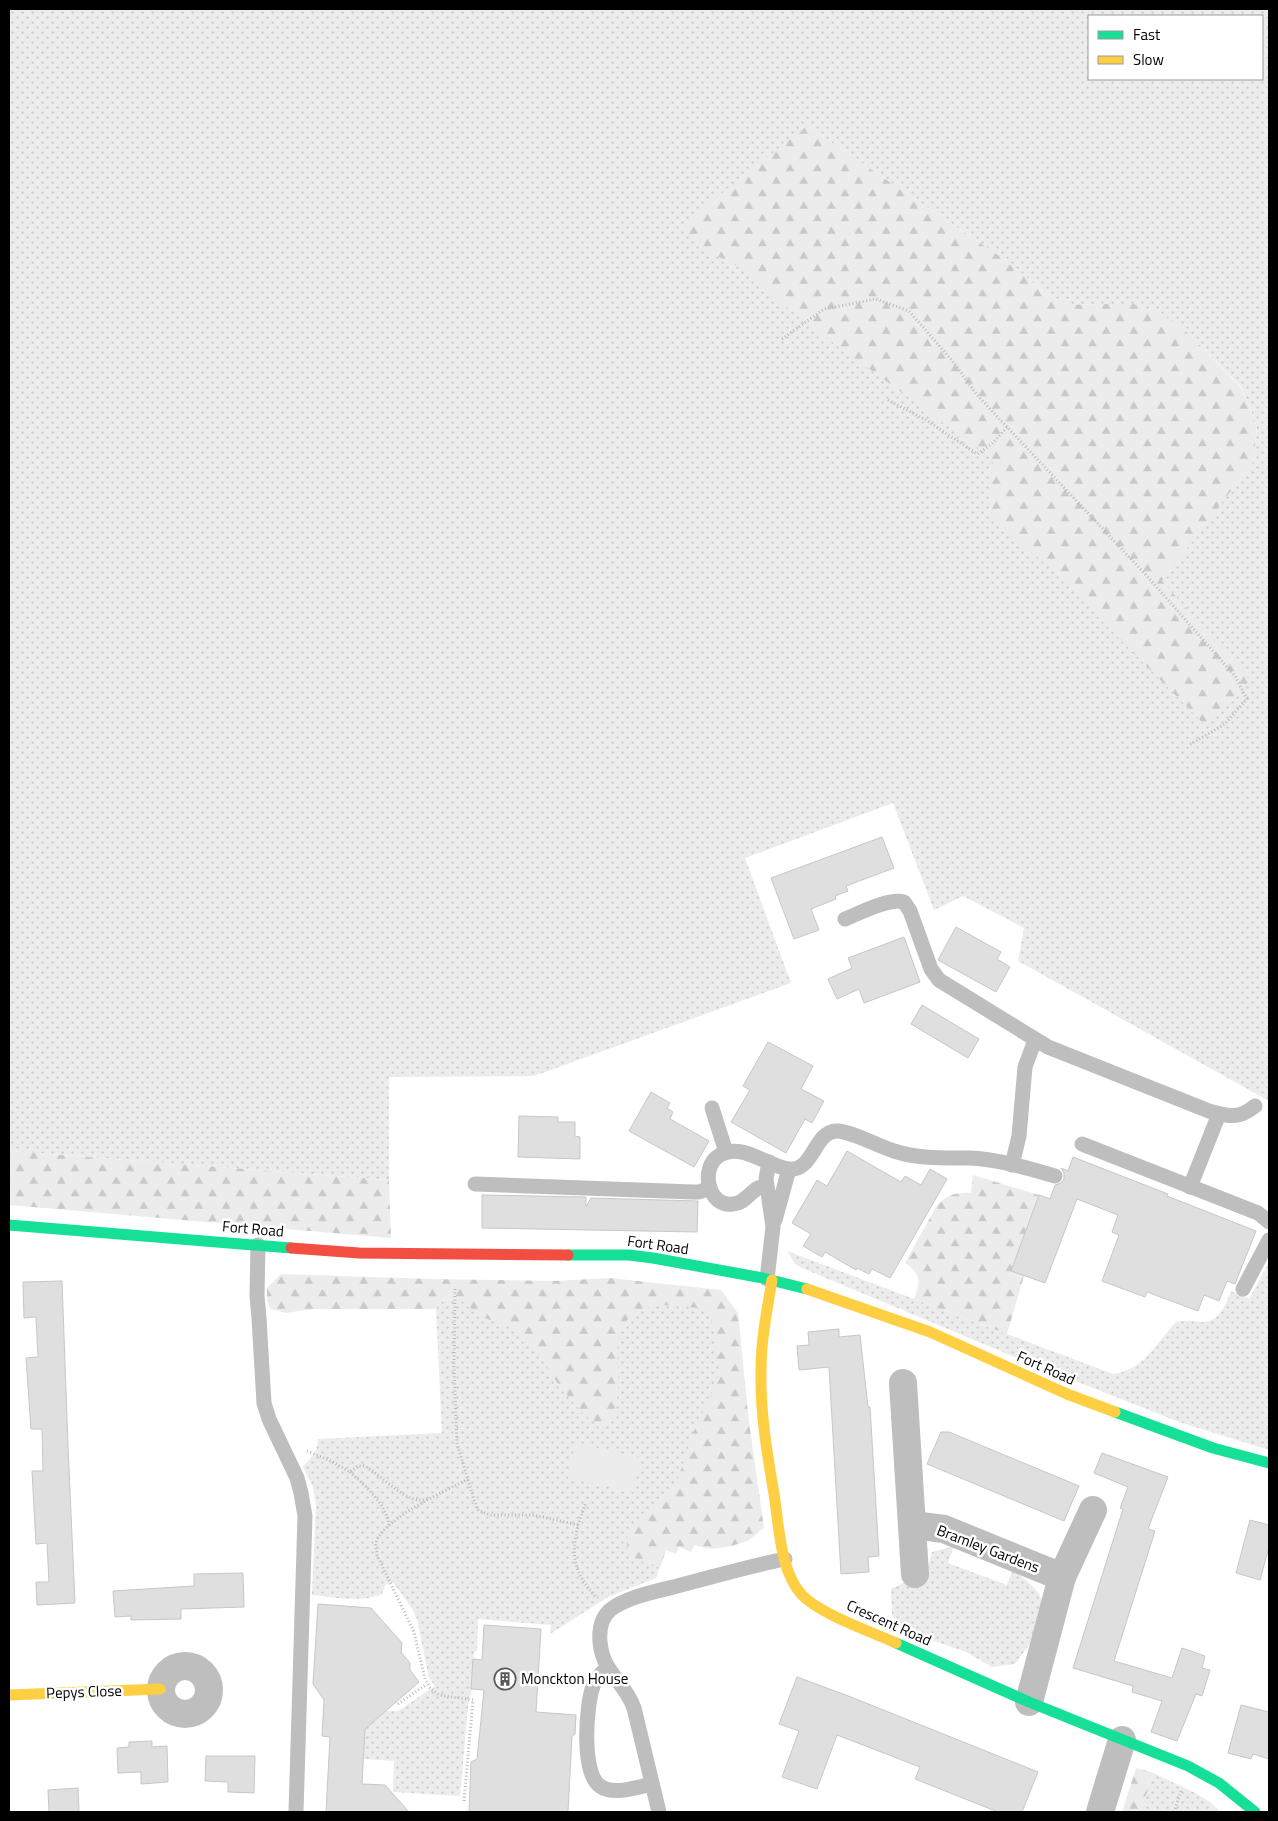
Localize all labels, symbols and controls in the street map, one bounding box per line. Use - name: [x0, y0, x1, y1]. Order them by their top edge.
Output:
- legend: [1088, 15, 1263, 80]
- text: Fast: [1133, 23, 1161, 46]
- text: Slow: [1133, 48, 1164, 71]
- street label: Fort Road: [221, 1214, 285, 1243]
- street label: Fort Road: [626, 1229, 690, 1260]
- street label: Fort Road: [1013, 1344, 1079, 1391]
- street label: Bramley Gardens: [934, 1518, 1043, 1579]
- street label: Crescent Road: [843, 1594, 935, 1652]
- building icon: Monckton House: [493, 1667, 517, 1691]
- place label: Monckton House: [521, 1667, 628, 1690]
- street label: Pepys Close: [46, 1679, 122, 1704]

